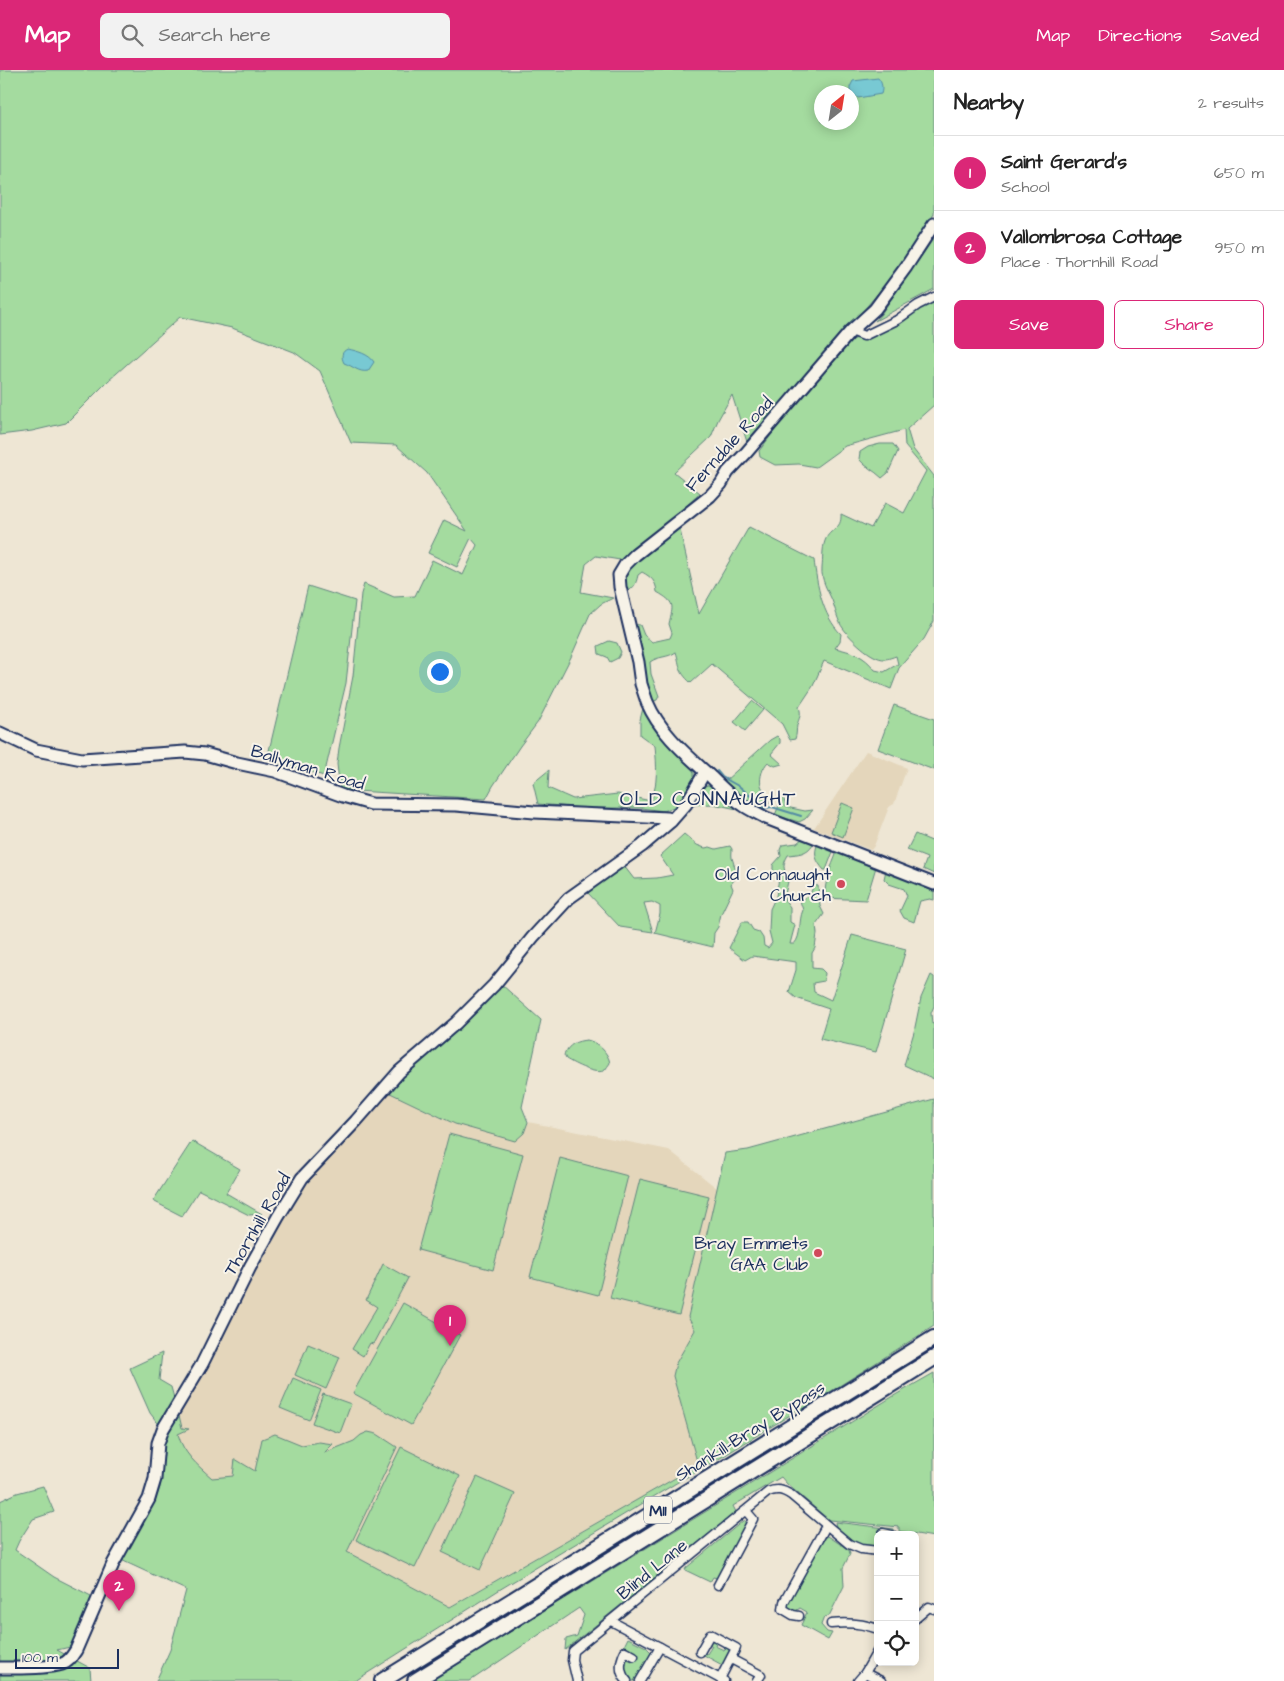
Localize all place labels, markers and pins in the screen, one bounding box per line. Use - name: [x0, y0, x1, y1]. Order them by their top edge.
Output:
- place label: Old Connaught Church: [715, 862, 832, 908]
- marker: Old Connaught Church: [835, 878, 847, 890]
- place label: Bray Emmets GAA Club: [694, 1231, 808, 1277]
- marker: Bray Emmets GAA Club: [812, 1247, 824, 1259]
- pin: 1: [434, 1305, 466, 1346]
- pin: 2: [103, 1570, 135, 1611]

